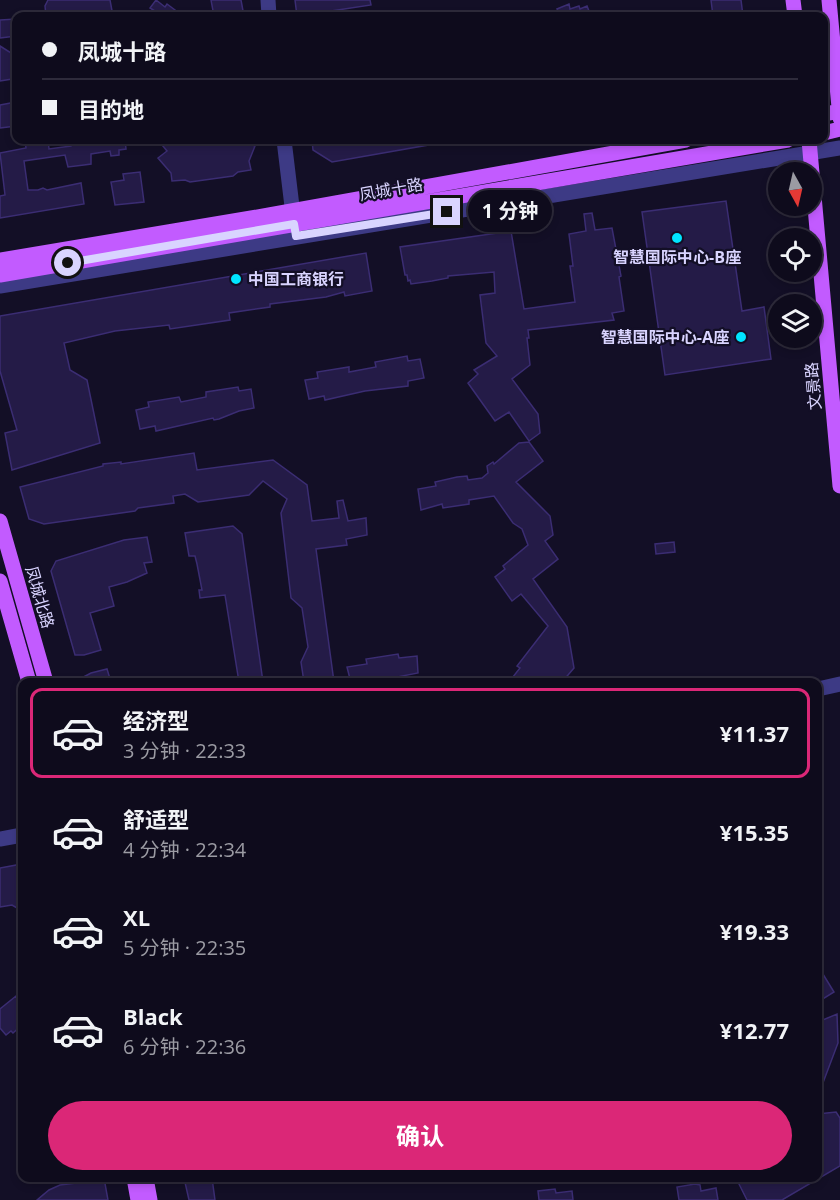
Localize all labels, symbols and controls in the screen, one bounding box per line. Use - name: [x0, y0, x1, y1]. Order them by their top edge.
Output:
- text: 凤城十路: [78, 36, 166, 66]
- text: 目的地: [78, 94, 144, 124]
- north arrow: [768, 162, 822, 216]
- map controls: [768, 162, 822, 348]
- street label: 凤城十路: [358, 173, 424, 205]
- callout: 1 分钟: [468, 191, 552, 233]
- text: 1 分钟: [482, 197, 538, 224]
- route end: [433, 198, 460, 225]
- button: locate: [768, 228, 822, 282]
- marker: 智慧国际中心-B座: [670, 231, 684, 245]
- place label: 智慧国际中心-B座: [613, 246, 741, 268]
- route start: [54, 249, 81, 276]
- place label: 中国工商银行: [248, 268, 344, 290]
- marker: 中国工商银行: [229, 272, 243, 286]
- button: layers: [768, 294, 822, 348]
- place label: 智慧国际中心-A座: [601, 326, 729, 348]
- marker: 智慧国际中心-A座: [734, 330, 748, 344]
- street label: 文景路: [800, 361, 826, 411]
- street label: 凤城北路: [21, 563, 59, 631]
- text: 经济型: [123, 705, 189, 735]
- icon: car: [51, 706, 105, 760]
- text: ¥11.37: [720, 718, 789, 748]
- text: 3 分钟 · 22:33: [123, 737, 246, 764]
- text: 舒适型: [123, 804, 189, 834]
- icon: car: [51, 805, 105, 859]
- text: ¥15.35: [720, 817, 789, 847]
- text: 4 分钟 · 22:34: [123, 836, 246, 863]
- text: XL: [123, 902, 150, 932]
- icon: car: [51, 904, 105, 958]
- text: ¥19.33: [720, 916, 789, 946]
- text: 5 分钟 · 22:35: [123, 934, 246, 961]
- text: Black: [123, 1001, 183, 1031]
- icon: car: [51, 1003, 105, 1057]
- text: ¥12.77: [720, 1015, 789, 1045]
- text: 6 分钟 · 22:36: [123, 1033, 246, 1060]
- button: 确认: [48, 1101, 792, 1170]

